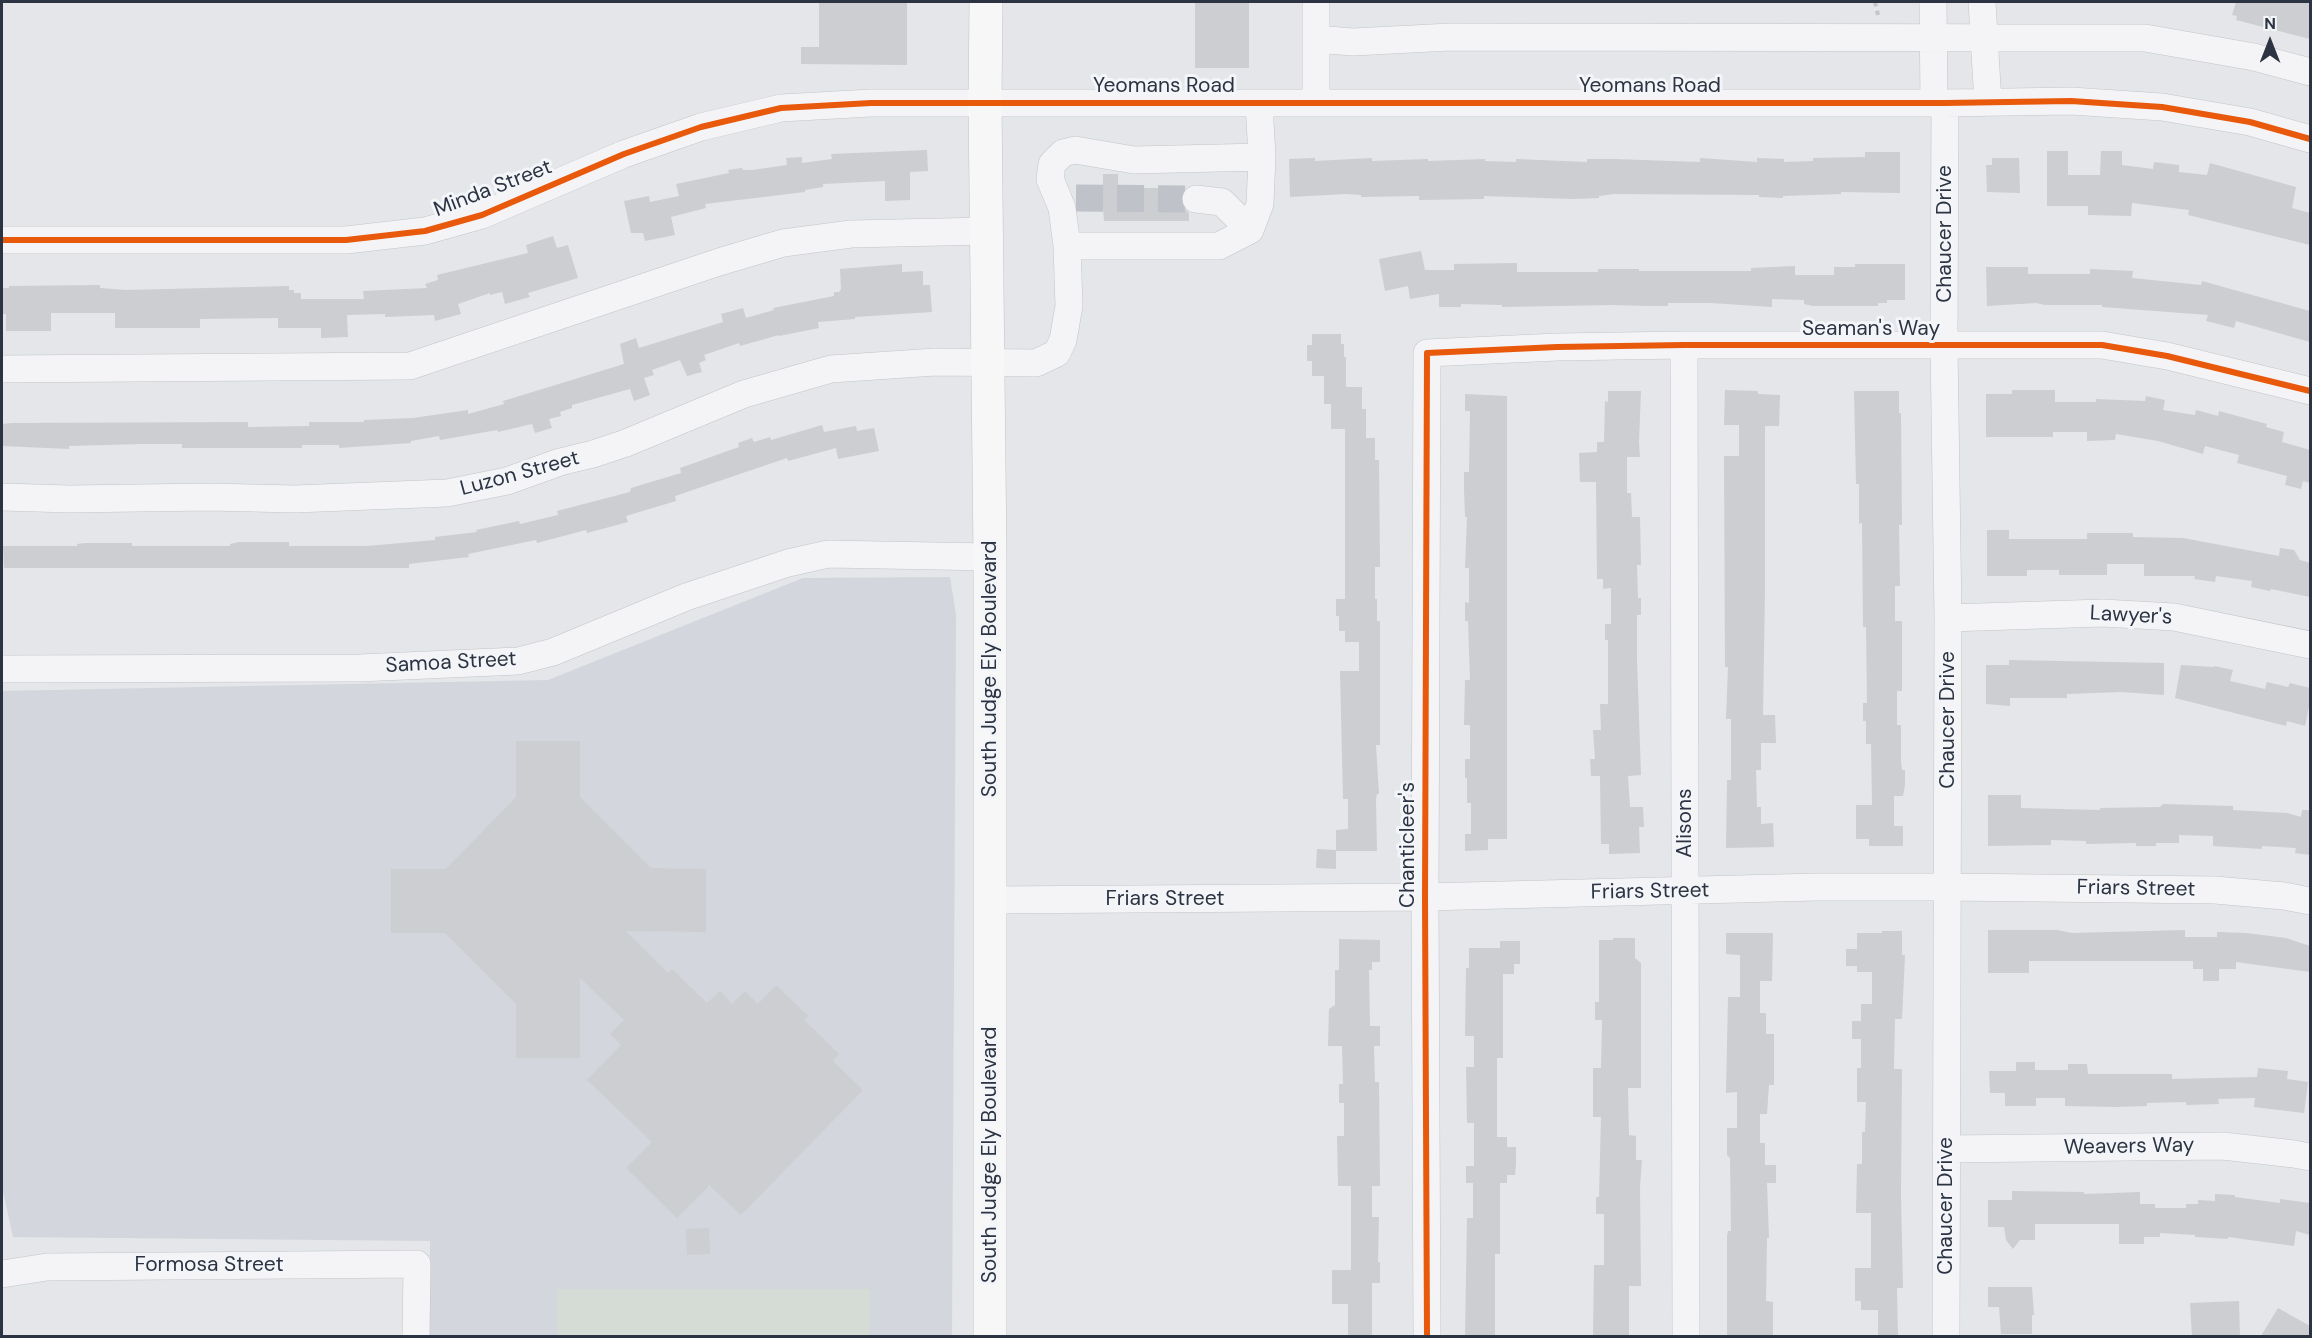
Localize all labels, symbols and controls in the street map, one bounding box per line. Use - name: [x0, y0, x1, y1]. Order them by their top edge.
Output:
- north arrow: [2240, 12, 2300, 72]
- text: N: [2264, 13, 2276, 34]
- street label: Yeomans Road: [1093, 73, 1235, 99]
- street label: Yeomans Road: [1579, 73, 1721, 99]
- street label: Minda Street: [430, 155, 556, 223]
- street label: Chaucer Drive: [1932, 165, 1958, 303]
- street label: Seaman's Way: [1802, 316, 1940, 342]
- street label: Luzon Street: [458, 446, 582, 502]
- street label: South Judge Ely Boulevard: [977, 541, 1003, 797]
- street label: Lawyer's: [2089, 601, 2173, 631]
- street label: Samoa Street: [385, 647, 517, 679]
- street label: Chaucer Drive: [1935, 651, 1961, 789]
- street label: Chanticleer's: [1395, 782, 1421, 908]
- street label: Alisons: [1672, 788, 1698, 858]
- street label: Friars Street: [2076, 875, 2196, 903]
- street label: Friars Street: [1590, 878, 1710, 906]
- street label: Friars Street: [1106, 886, 1224, 912]
- street label: South Judge Ely Boulevard: [977, 1027, 1003, 1283]
- street label: Weavers Way: [2063, 1133, 2195, 1161]
- street label: Chaucer Drive: [1933, 1137, 1959, 1275]
- street label: Formosa Street: [134, 1252, 284, 1278]

